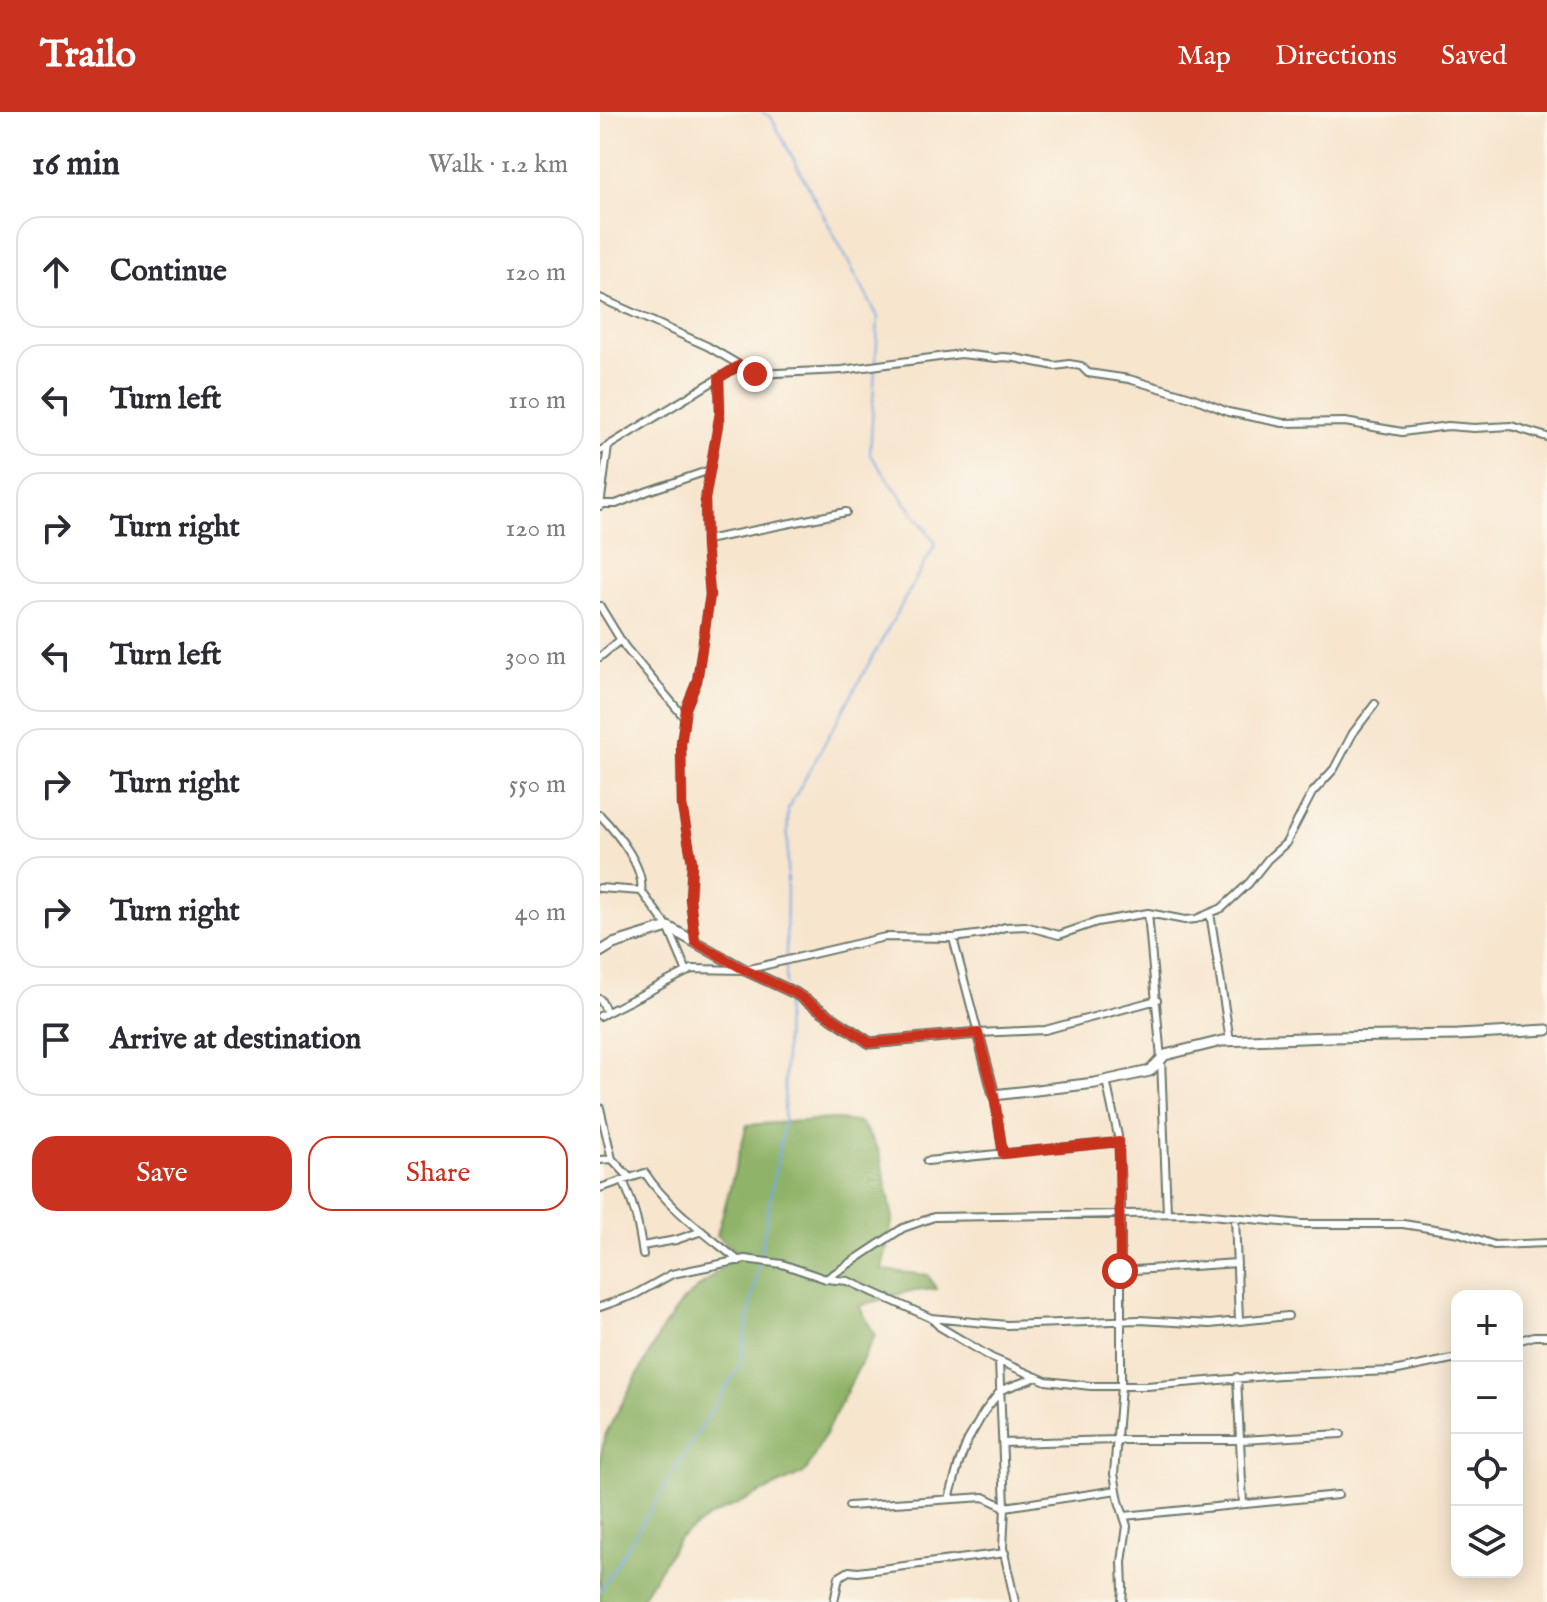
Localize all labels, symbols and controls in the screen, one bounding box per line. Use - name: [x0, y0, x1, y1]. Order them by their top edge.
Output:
- text: Trailo: [40, 32, 136, 80]
- text: Map: [1177, 39, 1231, 74]
- text: Directions: [1275, 39, 1397, 74]
- text: Saved: [1441, 39, 1507, 74]
- text: 16 min: [32, 143, 120, 186]
- text: Walk · 1.2 km: [428, 148, 568, 181]
- icon: ahead: [34, 250, 78, 294]
- text: Continue: [110, 253, 227, 291]
- text: 120 m: [506, 256, 566, 289]
- route end: [737, 356, 773, 392]
- icon: left: [34, 378, 78, 422]
- text: Turn left: [110, 381, 221, 419]
- text: 110 m: [508, 384, 566, 417]
- icon: right: [34, 506, 78, 550]
- text: Turn right: [110, 509, 240, 547]
- text: 120 m: [506, 512, 566, 545]
- icon: left: [34, 634, 78, 678]
- text: Turn left: [110, 637, 221, 675]
- text: 300 m: [505, 640, 566, 673]
- icon: right: [34, 762, 78, 806]
- text: Turn right: [110, 765, 240, 803]
- text: 550 m: [509, 768, 566, 801]
- icon: right: [34, 890, 78, 934]
- text: Turn right: [110, 893, 240, 931]
- text: 40 m: [515, 896, 566, 929]
- icon: arrive: [34, 1018, 78, 1062]
- text: Arrive at destination: [110, 1021, 361, 1059]
- button: Save: [32, 1136, 292, 1211]
- button: Share: [308, 1136, 568, 1211]
- route start: [1102, 1253, 1138, 1289]
- map controls: [1451, 1290, 1523, 1578]
- button: +: [1451, 1290, 1523, 1362]
- button: −: [1451, 1362, 1523, 1434]
- button: locate: [1451, 1434, 1523, 1506]
- button: layers: [1451, 1506, 1523, 1578]

